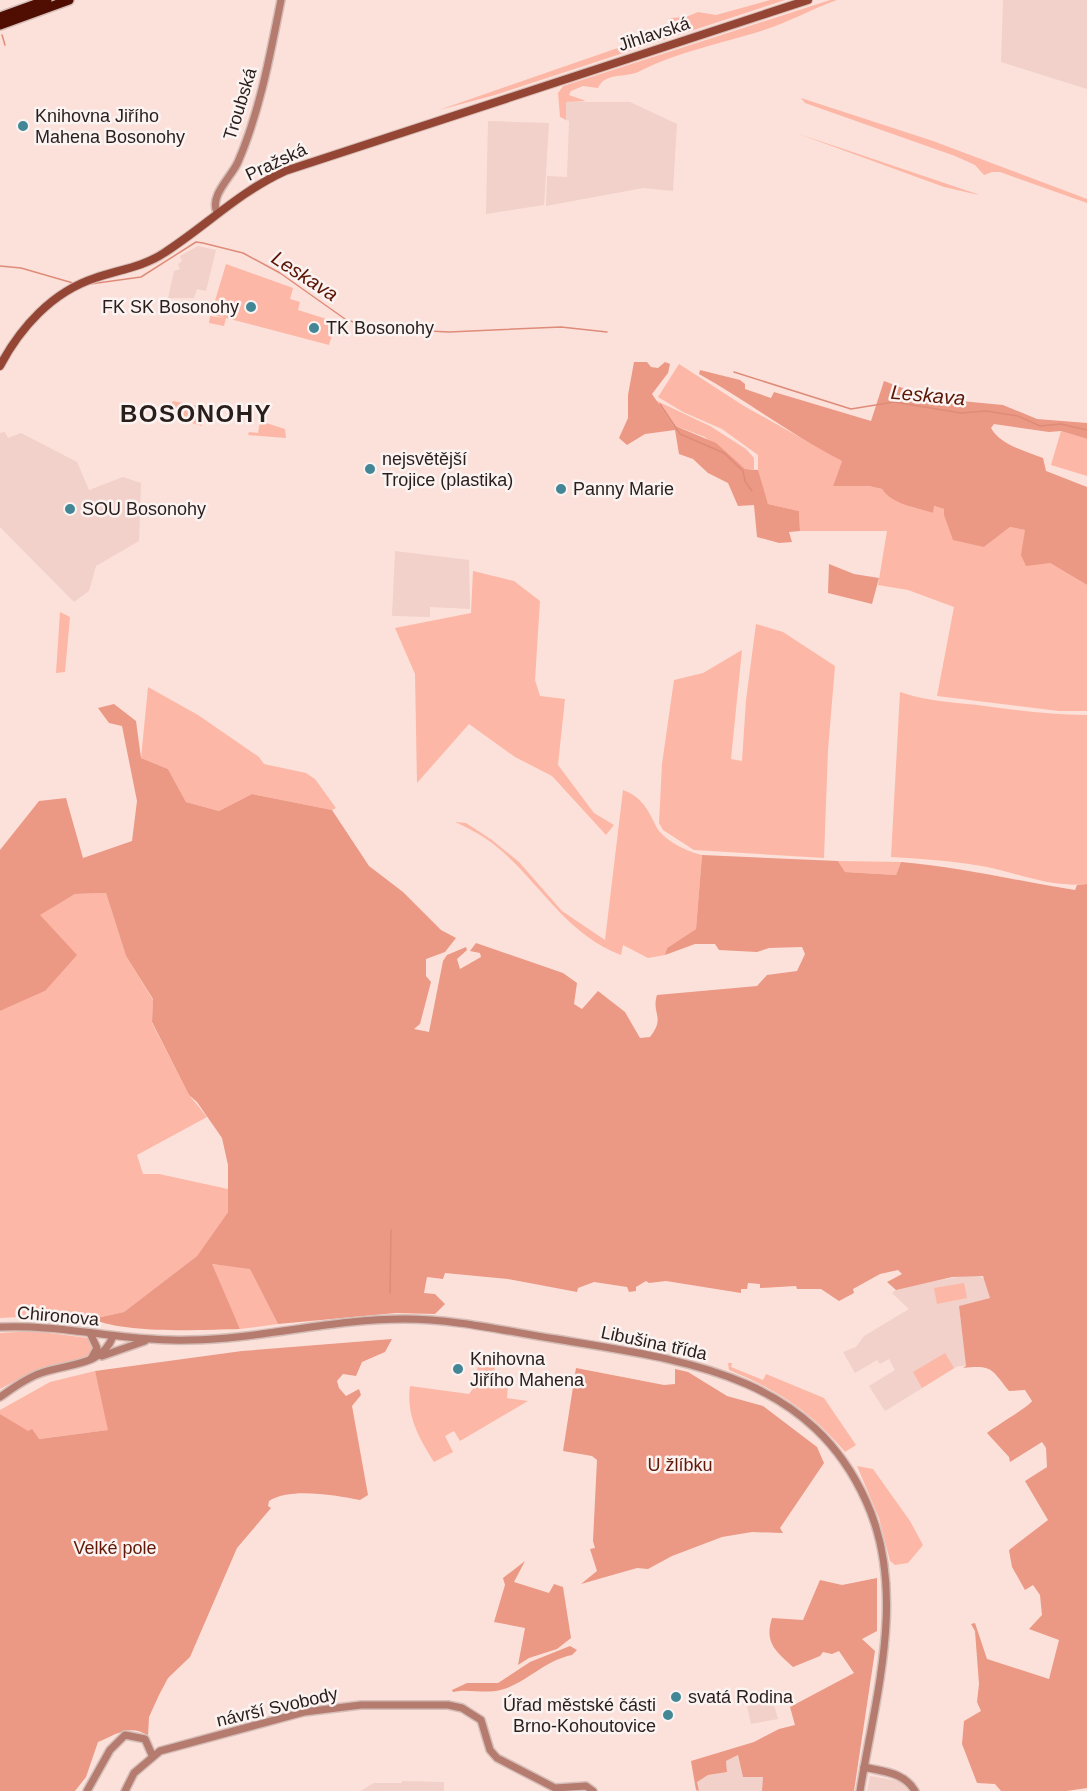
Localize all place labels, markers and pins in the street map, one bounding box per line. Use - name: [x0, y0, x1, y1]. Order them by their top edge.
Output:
- place label: Knihovna Jiřího Mahena Bosonohy: [35, 106, 185, 147]
- marker: Knihovna Jiřího Mahena Bosonohy: [16, 119, 30, 133]
- place label: FK SK Bosonohy: [102, 297, 239, 317]
- marker: FK SK Bosonohy: [244, 300, 258, 314]
- place label: TK Bosonohy: [326, 318, 434, 338]
- marker: TK Bosonohy: [307, 321, 321, 335]
- place label: nejsvětější Trojice (plastika): [382, 449, 513, 490]
- marker: nejsvětější Trojice (plastika): [363, 462, 377, 476]
- place label: Panny Marie: [573, 479, 674, 499]
- marker: Panny Marie: [554, 482, 568, 496]
- place label: SOU Bosonohy: [82, 499, 206, 519]
- marker: SOU Bosonohy: [63, 502, 77, 516]
- place label: Knihovna Jiřího Mahena: [470, 1349, 585, 1390]
- marker: Knihovna Jiřího Mahena: [451, 1362, 465, 1376]
- place label: svatá Rodina: [688, 1687, 794, 1707]
- marker: svatá Rodina: [669, 1690, 683, 1704]
- place label: Úřad městské části Brno-Kohoutovice: [503, 1694, 656, 1736]
- marker: Úřad městské části Brno-Kohoutovice: [661, 1708, 675, 1722]

